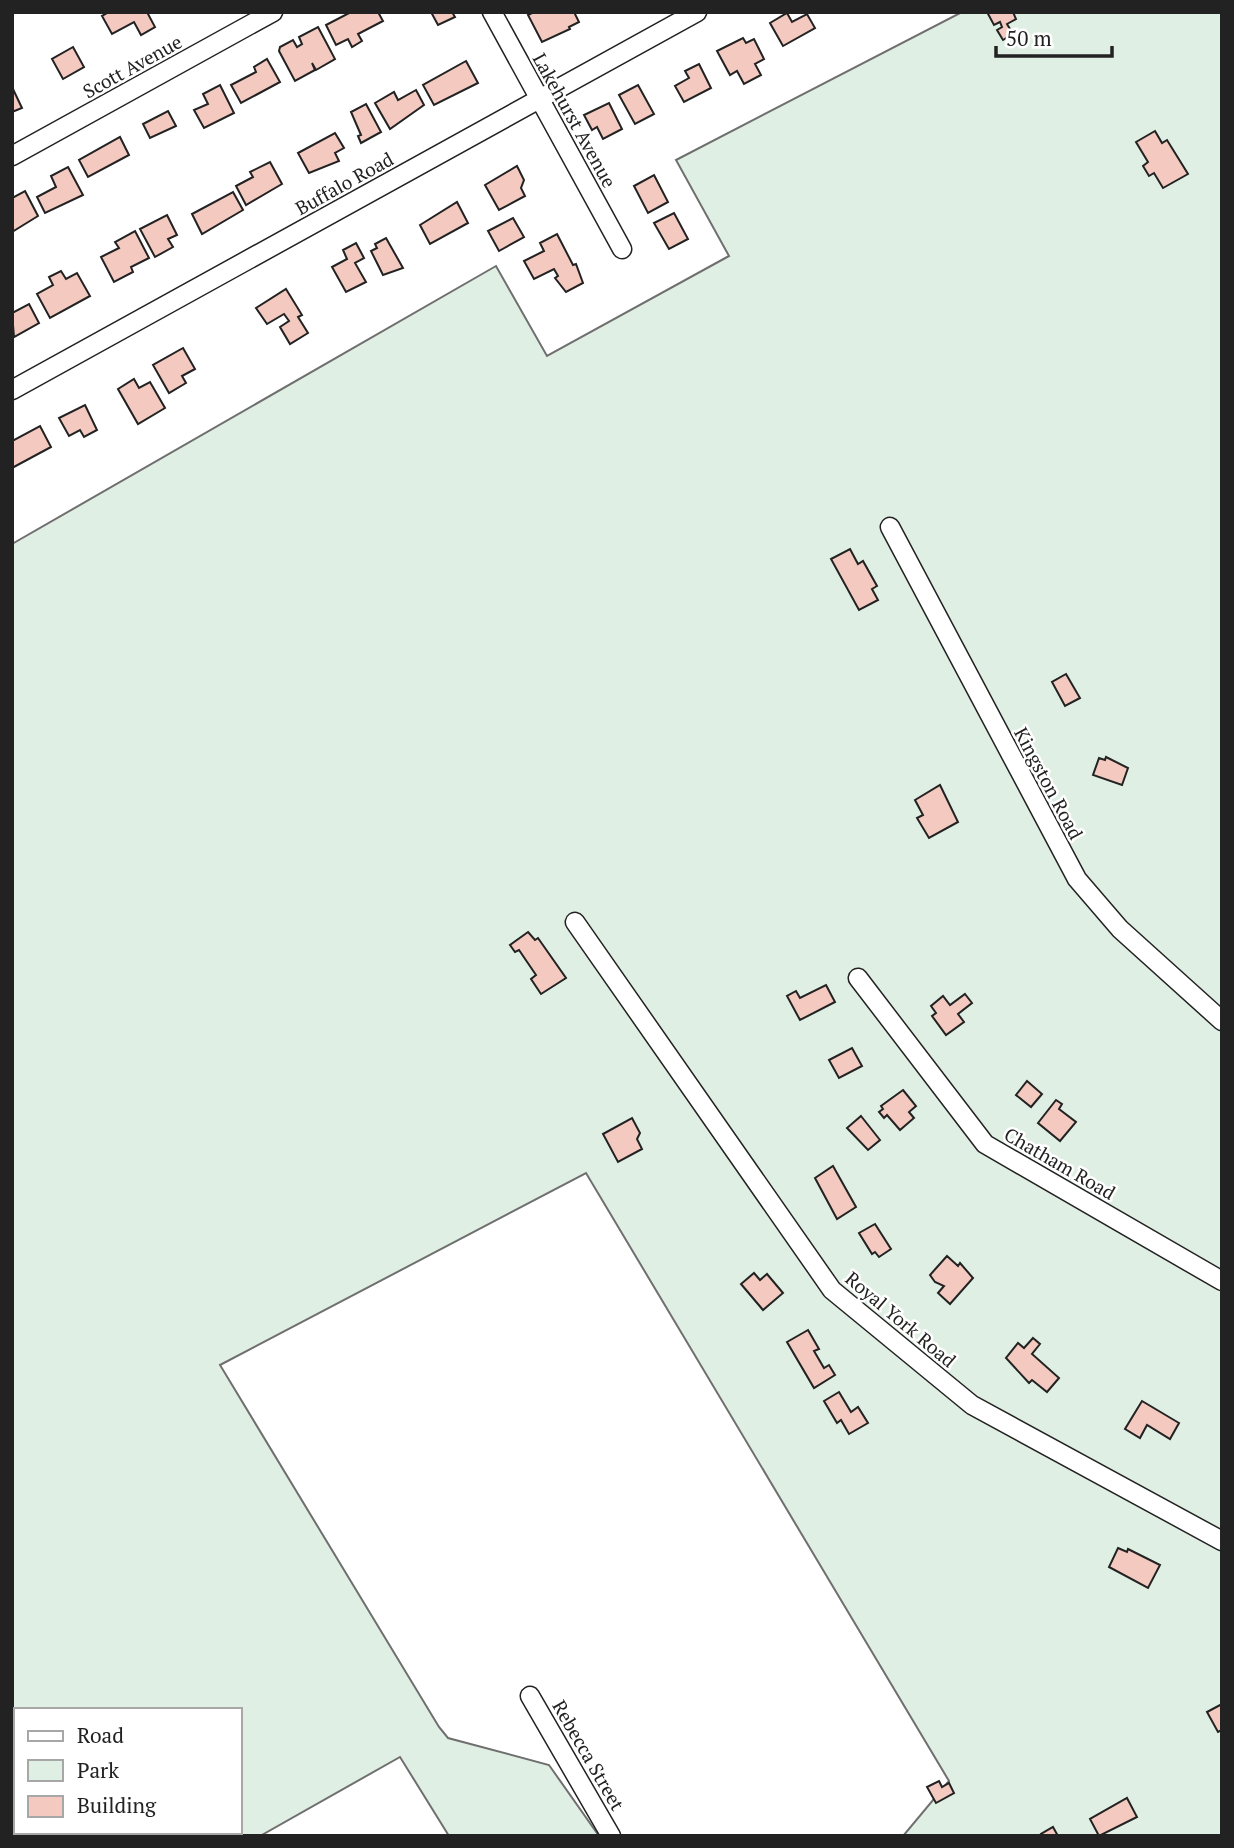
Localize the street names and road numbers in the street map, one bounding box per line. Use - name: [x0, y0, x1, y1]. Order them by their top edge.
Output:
- street label: Scott Avenue: [78, 29, 186, 103]
- street label: Lakehurst Avenue: [528, 48, 622, 192]
- street label: Buffalo Road: [291, 146, 398, 220]
- street label: Kingston Road: [1009, 723, 1089, 844]
- street label: Chatham Road: [1000, 1121, 1120, 1205]
- street label: Royal York Road: [841, 1266, 962, 1373]
- street label: Rebecca Street: [547, 1695, 631, 1815]

